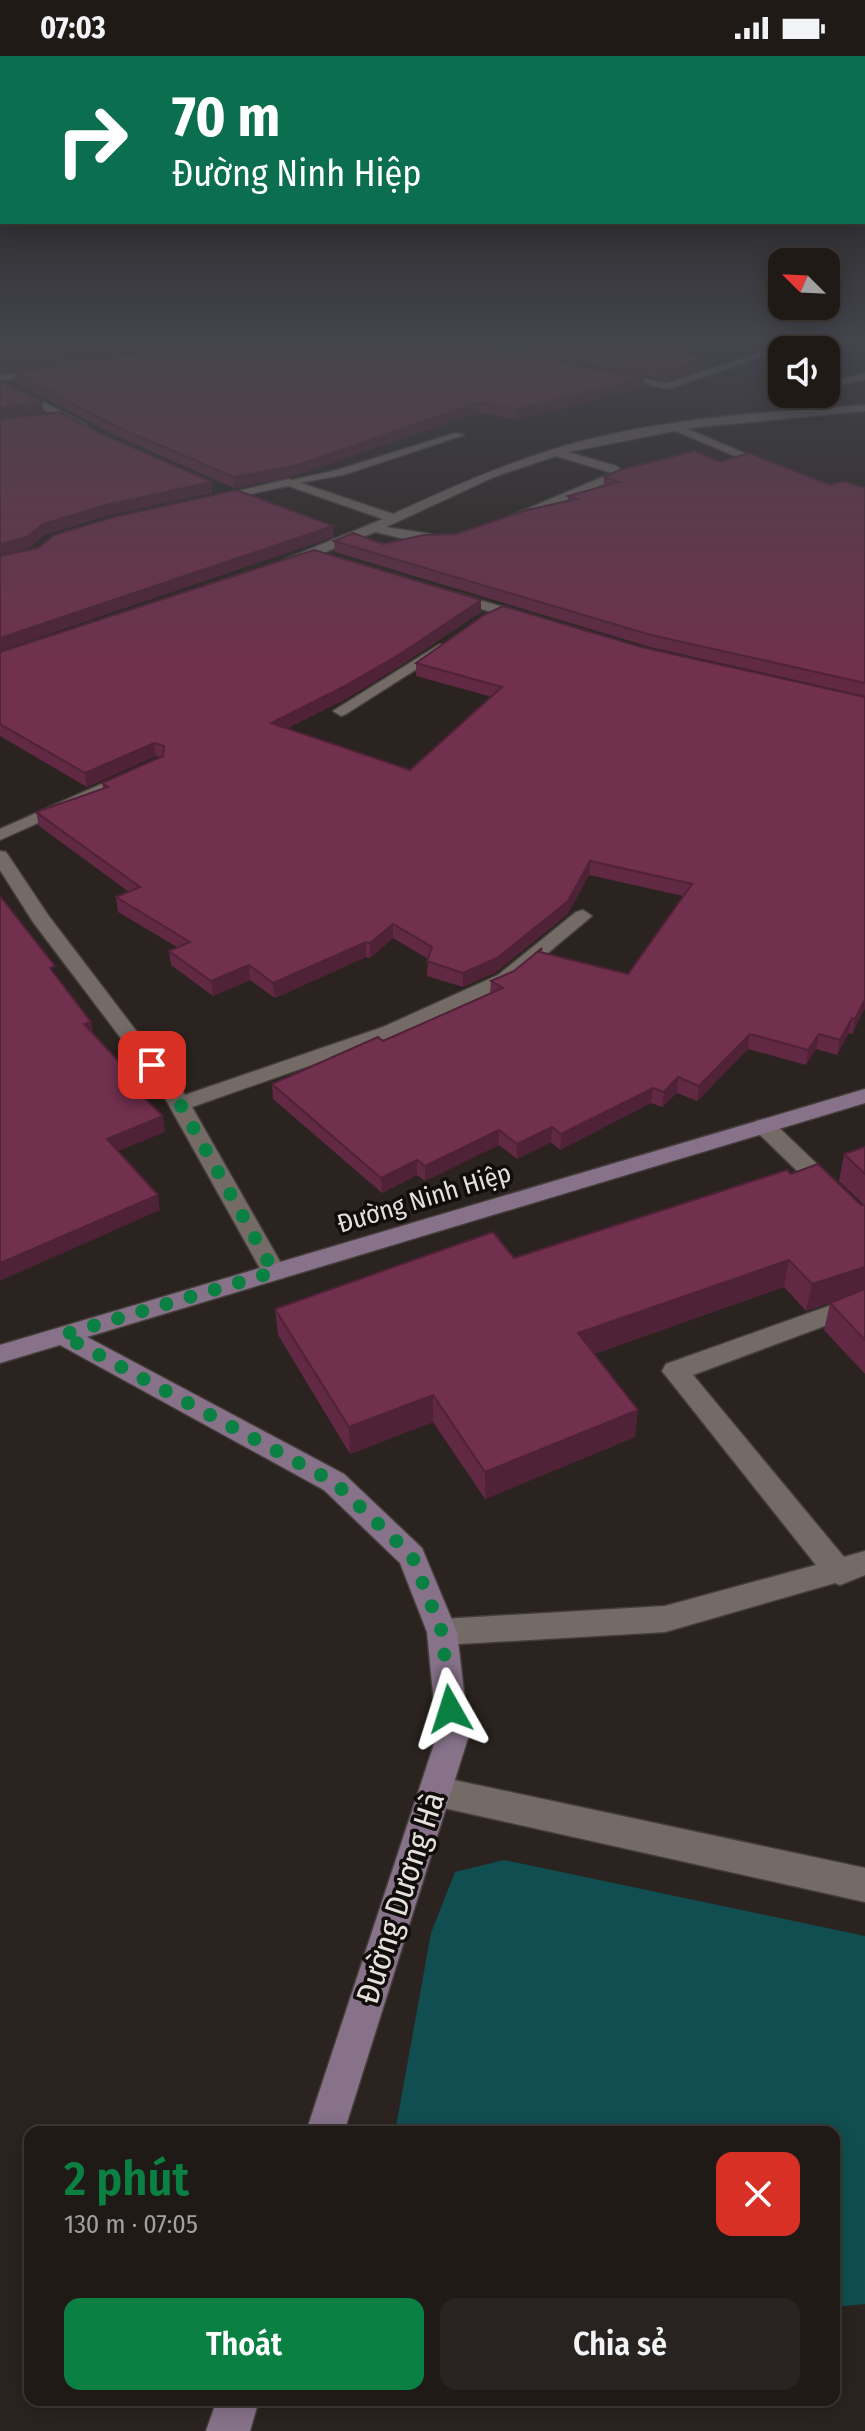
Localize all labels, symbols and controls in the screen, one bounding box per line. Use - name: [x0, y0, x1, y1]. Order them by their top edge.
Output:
- text: 07:03: [40, 10, 106, 46]
- text: 70 m: [172, 84, 280, 151]
- icon: right: [40, 88, 144, 192]
- text: Đường Ninh Hiệp: [172, 152, 422, 196]
- north arrow: [768, 248, 840, 320]
- map controls: [768, 248, 840, 408]
- button: sound: [768, 336, 840, 408]
- pin: [118, 1031, 186, 1099]
- icon: arrive: [130, 1043, 174, 1087]
- street label: Đường Ninh Hiệp: [333, 1157, 515, 1240]
- position arrow: [408, 1667, 492, 1751]
- street label: Đường Dương Hà: [348, 1787, 452, 2009]
- text: 2 phút: [64, 2150, 189, 2208]
- button: close: [716, 2152, 800, 2236]
- text: 130 m · 07:05: [64, 2209, 198, 2240]
- button: Thoát: [64, 2298, 424, 2390]
- button: Chia sẻ: [440, 2298, 800, 2390]

